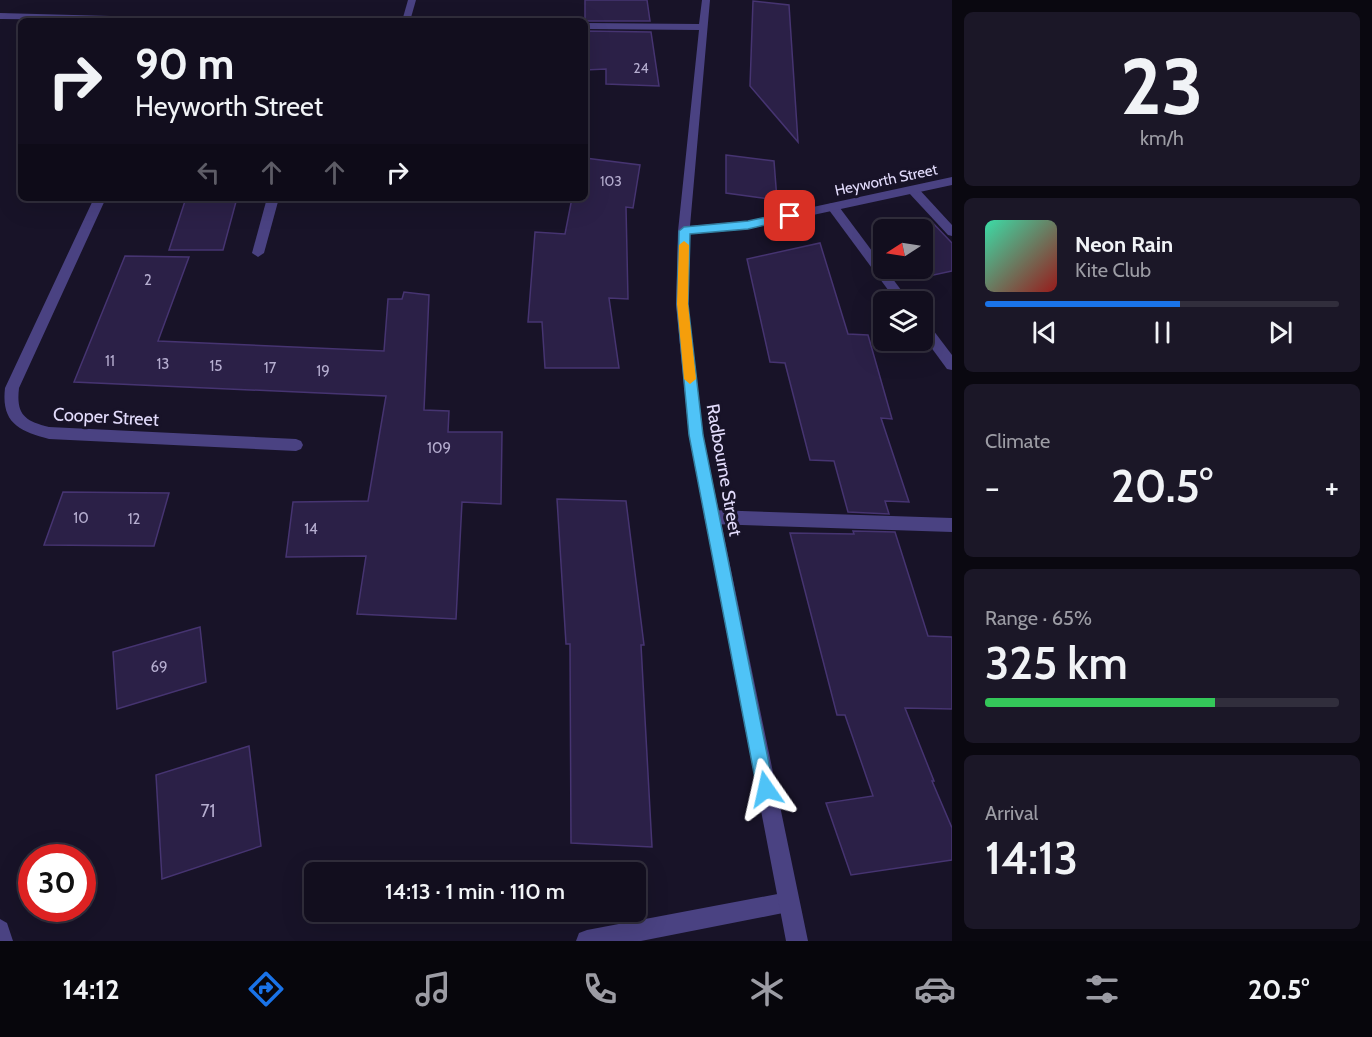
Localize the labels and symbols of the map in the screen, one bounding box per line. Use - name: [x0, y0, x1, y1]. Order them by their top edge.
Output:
- house number: 24: [633, 59, 649, 77]
- street label: Heyworth Street: [833, 160, 939, 200]
- house number: 103: [600, 172, 622, 190]
- pin: [764, 190, 815, 241]
- north arrow: [873, 219, 933, 279]
- house number: 2: [144, 271, 152, 289]
- house number: 11: [105, 352, 115, 370]
- house number: 13: [156, 355, 170, 373]
- house number: 15: [209, 357, 223, 375]
- house number: 17: [264, 359, 277, 377]
- house number: 19: [316, 362, 330, 380]
- street label: Radbourne Street: [702, 402, 746, 538]
- street label: Cooper Street: [53, 403, 159, 431]
- house number: 109: [427, 439, 451, 457]
- house number: 10: [73, 509, 89, 527]
- house number: 12: [128, 510, 141, 528]
- house number: 14: [304, 520, 318, 538]
- house number: 69: [150, 658, 168, 676]
- position arrow: [734, 757, 798, 821]
- house number: 71: [201, 800, 215, 822]
- speed limit sign: 30: [18, 844, 96, 922]

